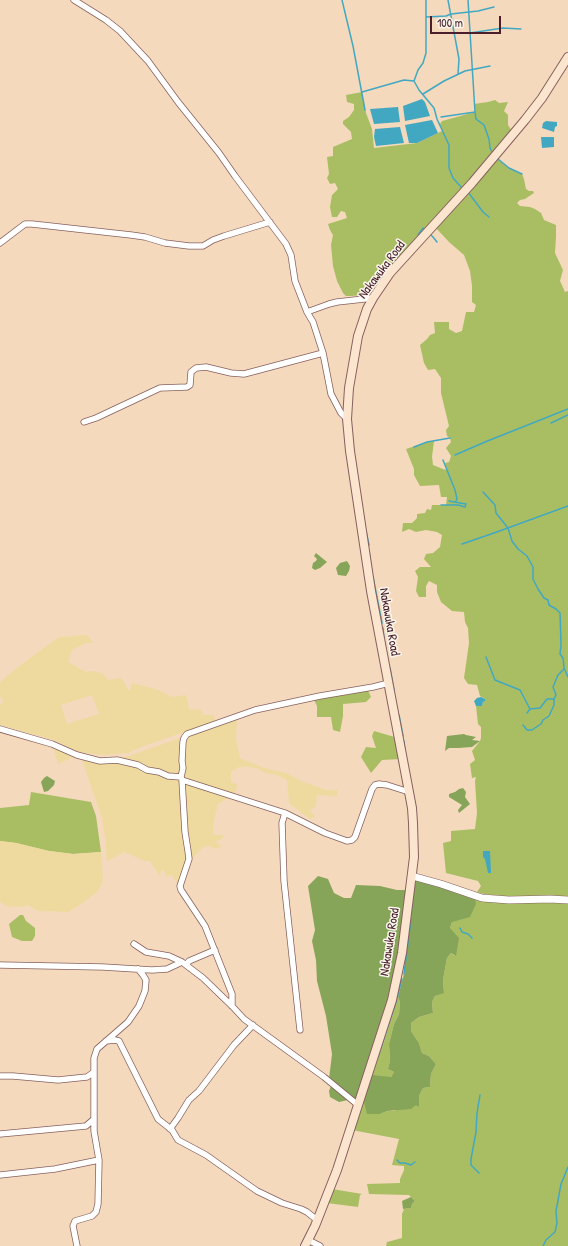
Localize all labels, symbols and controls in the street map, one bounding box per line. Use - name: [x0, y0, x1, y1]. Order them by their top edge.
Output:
- scale bar: [432, 8, 503, 34]
- text: 100 m: [437, 14, 463, 31]
- street label: Nakawuka Road: [355, 238, 409, 302]
- street label: Nakawuka Road: [375, 587, 403, 657]
- street label: Nakawuka Road: [377, 907, 403, 977]

